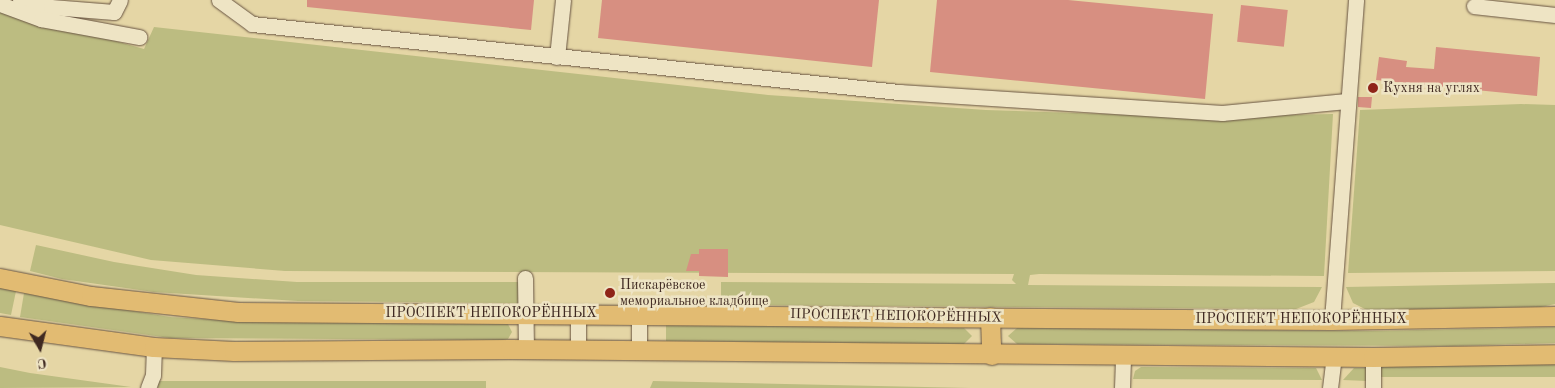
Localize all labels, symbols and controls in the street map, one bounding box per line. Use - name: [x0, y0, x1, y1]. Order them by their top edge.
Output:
- place label: Кухня на углях: [1383, 80, 1480, 96]
- marker: Кухня на углях: [1367, 82, 1379, 94]
- place label: Пискарёвское мемориальное кладбище: [620, 277, 768, 310]
- marker: Пискарёвское мемориальное кладбище: [604, 287, 616, 299]
- street label: ПРОСПЕКТ НЕПОКОРЁННЫХ: [385, 305, 597, 321]
- street label: ПРОСПЕКТ НЕПОКОРЁННЫХ: [790, 306, 1002, 326]
- street label: ПРОСПЕКТ НЕПОКОРЁННЫХ: [1195, 311, 1407, 327]
- north arrow: [15, 323, 65, 373]
- text: С: [37, 355, 48, 370]

